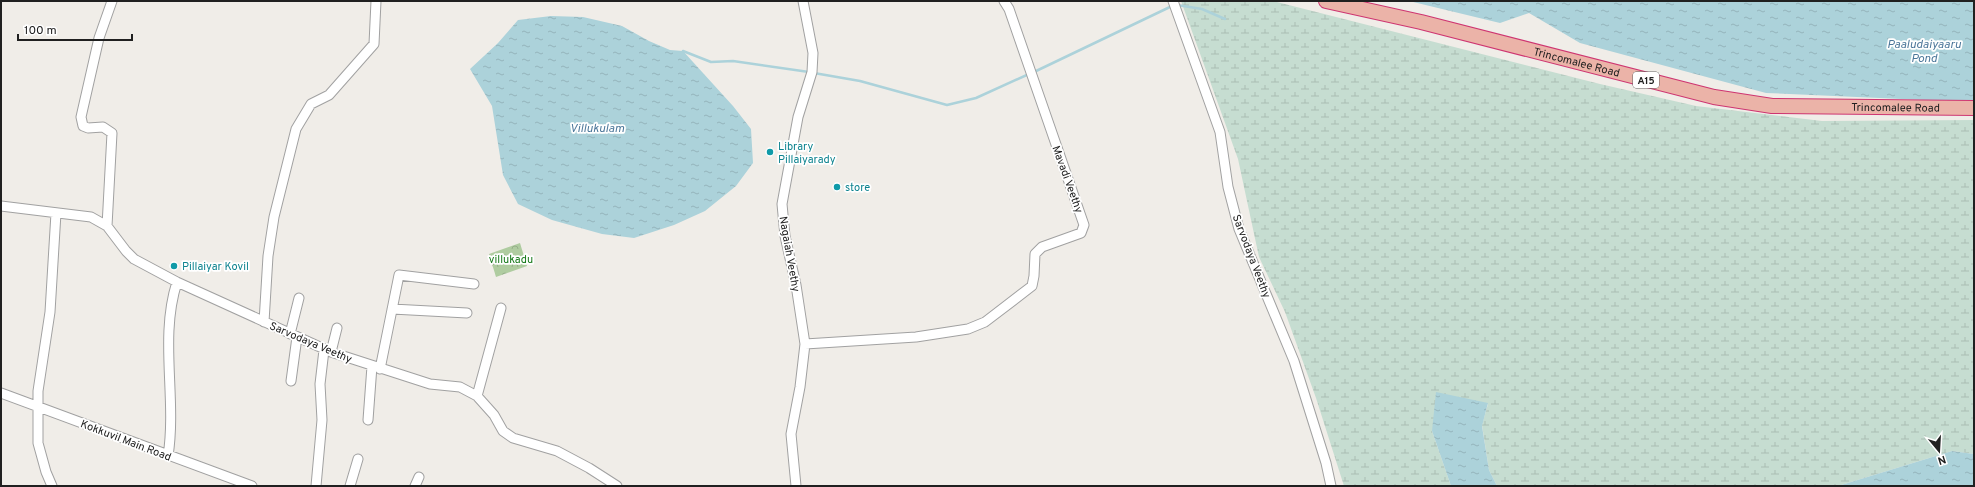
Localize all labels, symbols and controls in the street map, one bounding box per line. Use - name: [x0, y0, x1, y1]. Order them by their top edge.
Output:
- scale bar: [18, 16, 132, 42]
- text: 100 m: [24, 23, 57, 39]
- water label: Paaludaiyaaru Pond: [1887, 37, 1961, 67]
- street label: Trincomalee Road: [1532, 45, 1621, 81]
- road number: A15: [1633, 72, 1659, 88]
- street label: Trincomalee Road: [1851, 101, 1940, 116]
- water label: Villukulam: [570, 121, 624, 137]
- place label: Library Pillaiyarady: [778, 140, 836, 167]
- street label: Mavadi Veethy: [1048, 144, 1086, 215]
- marker: Library Pillaiyarady: [765, 147, 775, 157]
- place label: store: [845, 181, 870, 195]
- marker: store: [832, 182, 842, 192]
- street label: Sarvodaya Veethy: [1229, 213, 1273, 300]
- street label: Nagaiah Veethy: [775, 215, 803, 293]
- park label: villukadu: [489, 253, 533, 267]
- place label: Pillaiyar Kovil: [182, 260, 249, 274]
- marker: Pillaiyar Kovil: [169, 261, 179, 271]
- street label: Sarvodaya Veethy: [267, 319, 354, 367]
- street label: Kokkuvil Main Road: [78, 417, 173, 465]
- north arrow: [1919, 431, 1959, 471]
- text: N: [1936, 452, 1948, 467]

